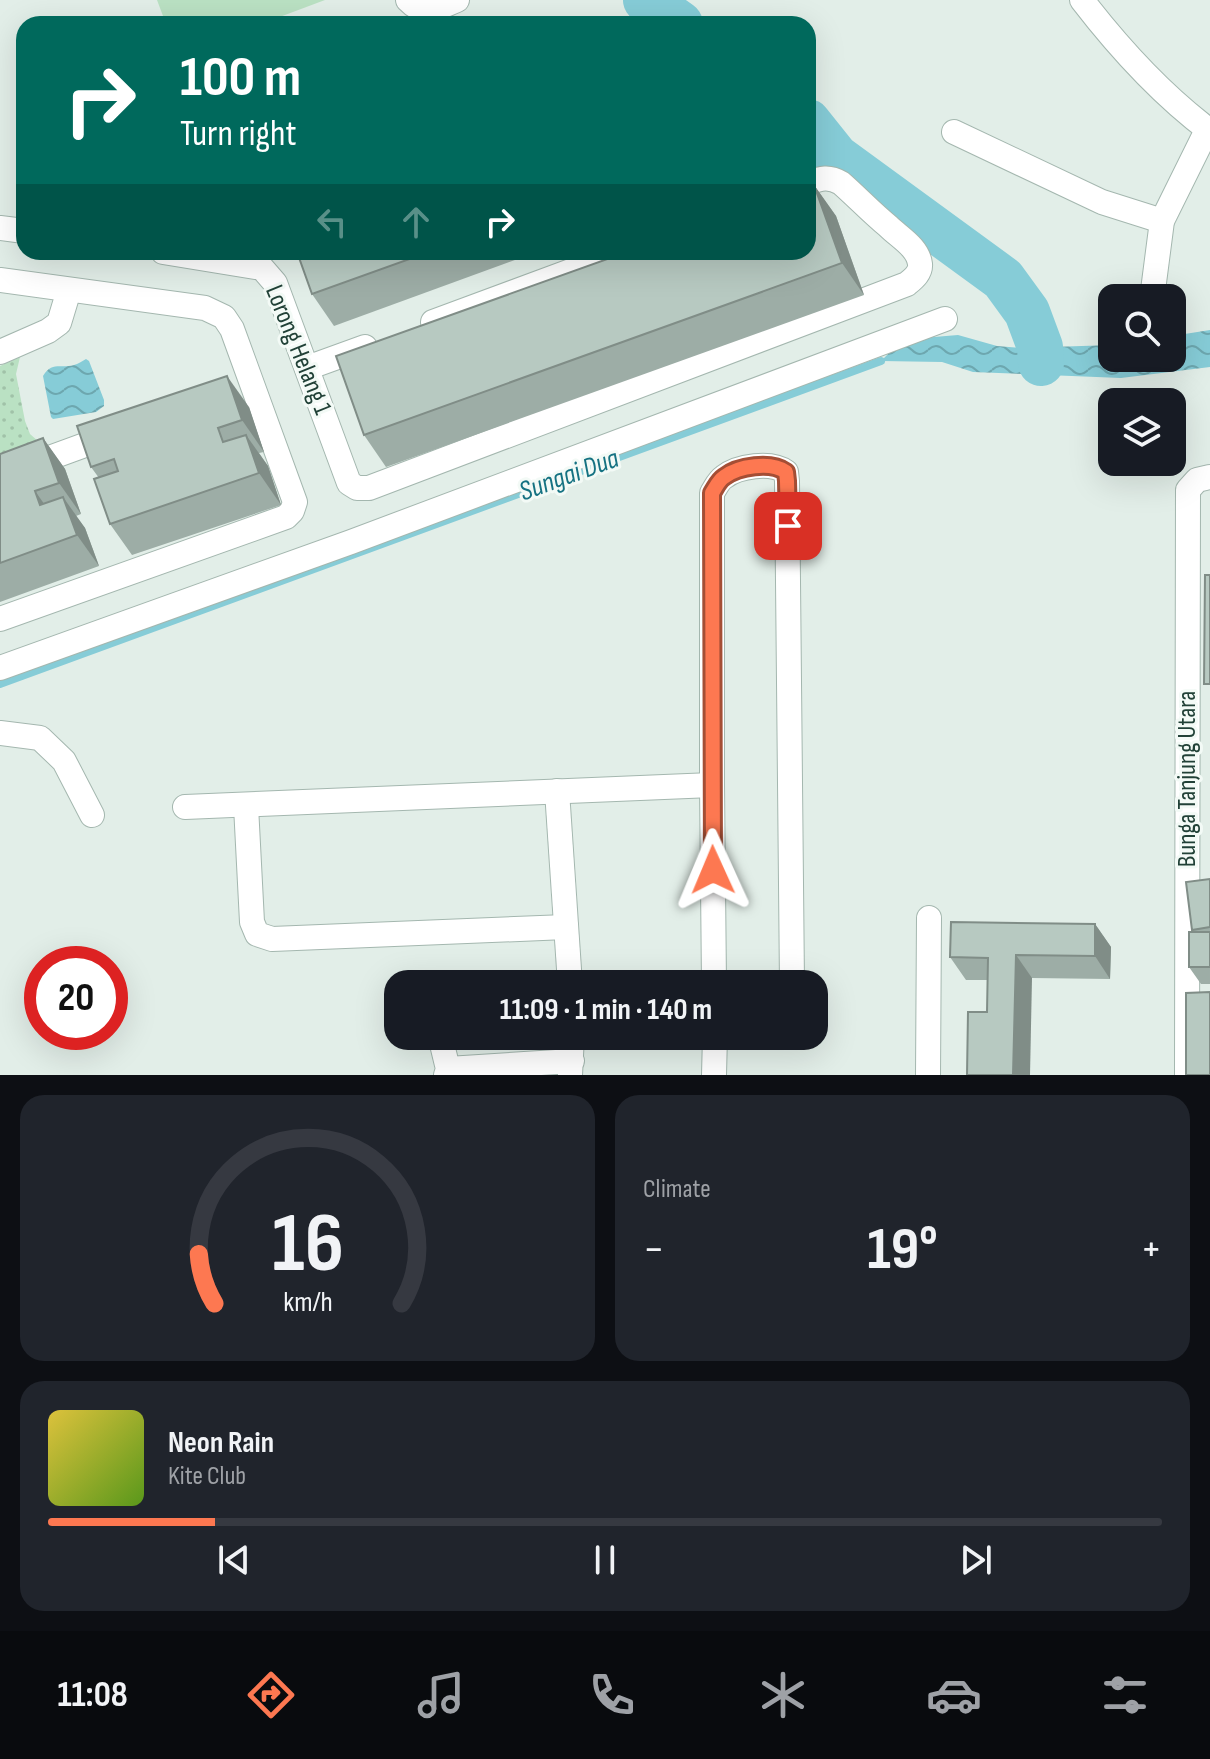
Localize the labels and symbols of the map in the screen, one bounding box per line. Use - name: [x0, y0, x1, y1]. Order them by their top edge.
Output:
- street label: Lorong Helang 1: [258, 281, 338, 419]
- water label: Sungai Dua: [515, 442, 624, 508]
- pin: [754, 492, 822, 560]
- street label: Bunga Tanjung Utara: [1172, 691, 1203, 867]
- position arrow: [671, 828, 755, 912]
- speed limit sign: 20: [24, 946, 128, 1050]

